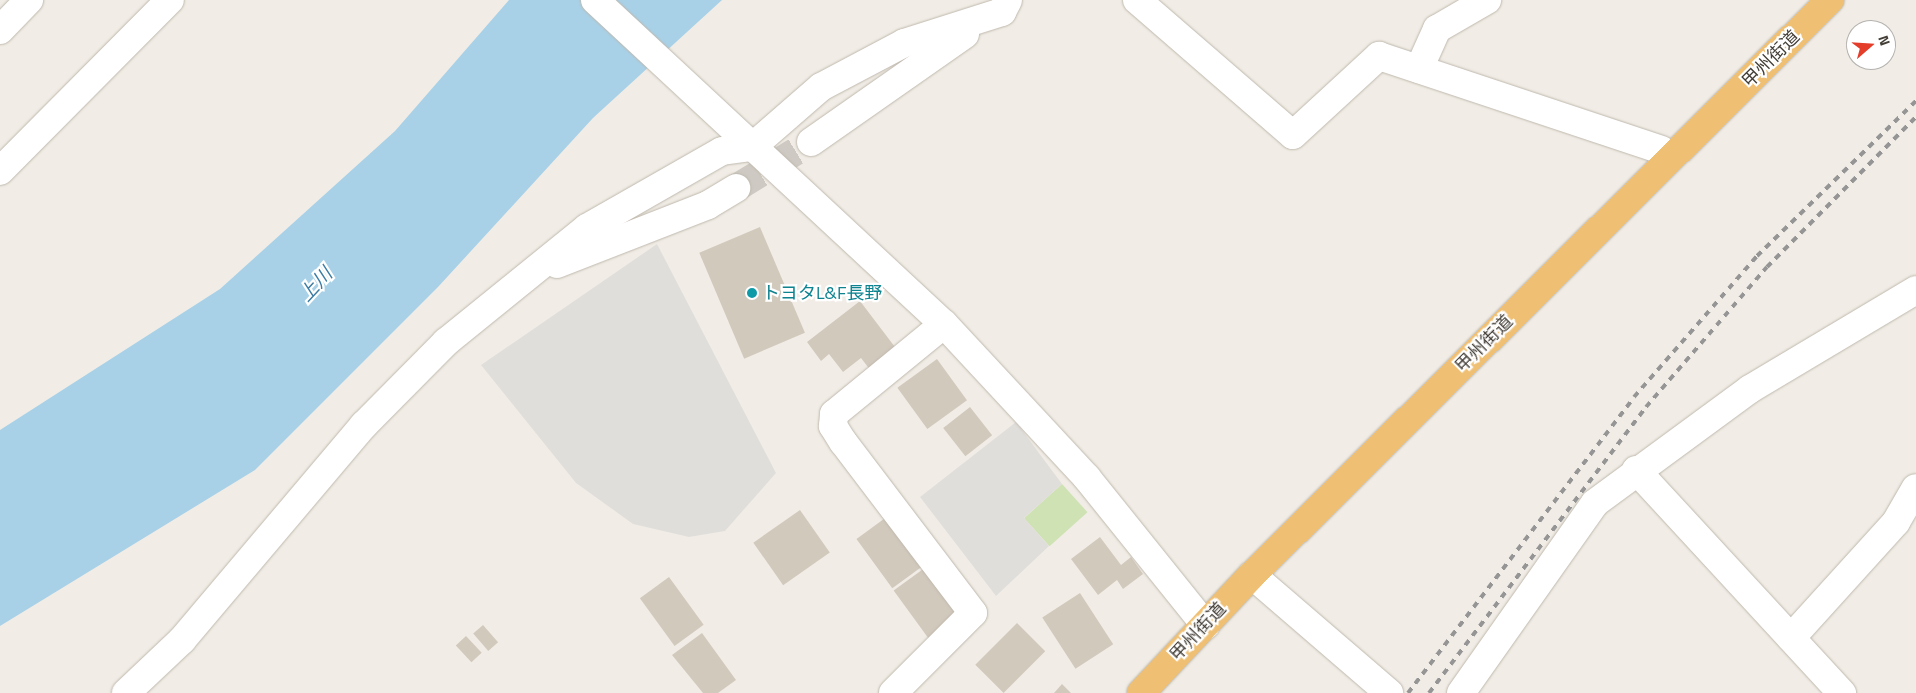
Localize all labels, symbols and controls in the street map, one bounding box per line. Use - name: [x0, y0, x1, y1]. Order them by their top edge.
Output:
- north arrow: [1846, 20, 1896, 70]
- street label: 甲州街道: [1738, 26, 1804, 92]
- text: N: [1873, 32, 1896, 48]
- water label: 上川: [294, 262, 336, 306]
- place label: トヨタL&F長野: [762, 282, 882, 304]
- marker: トヨタL&F長野: [746, 287, 758, 299]
- street label: 甲州街道: [1451, 311, 1517, 377]
- street label: 甲州街道: [1166, 598, 1230, 666]

